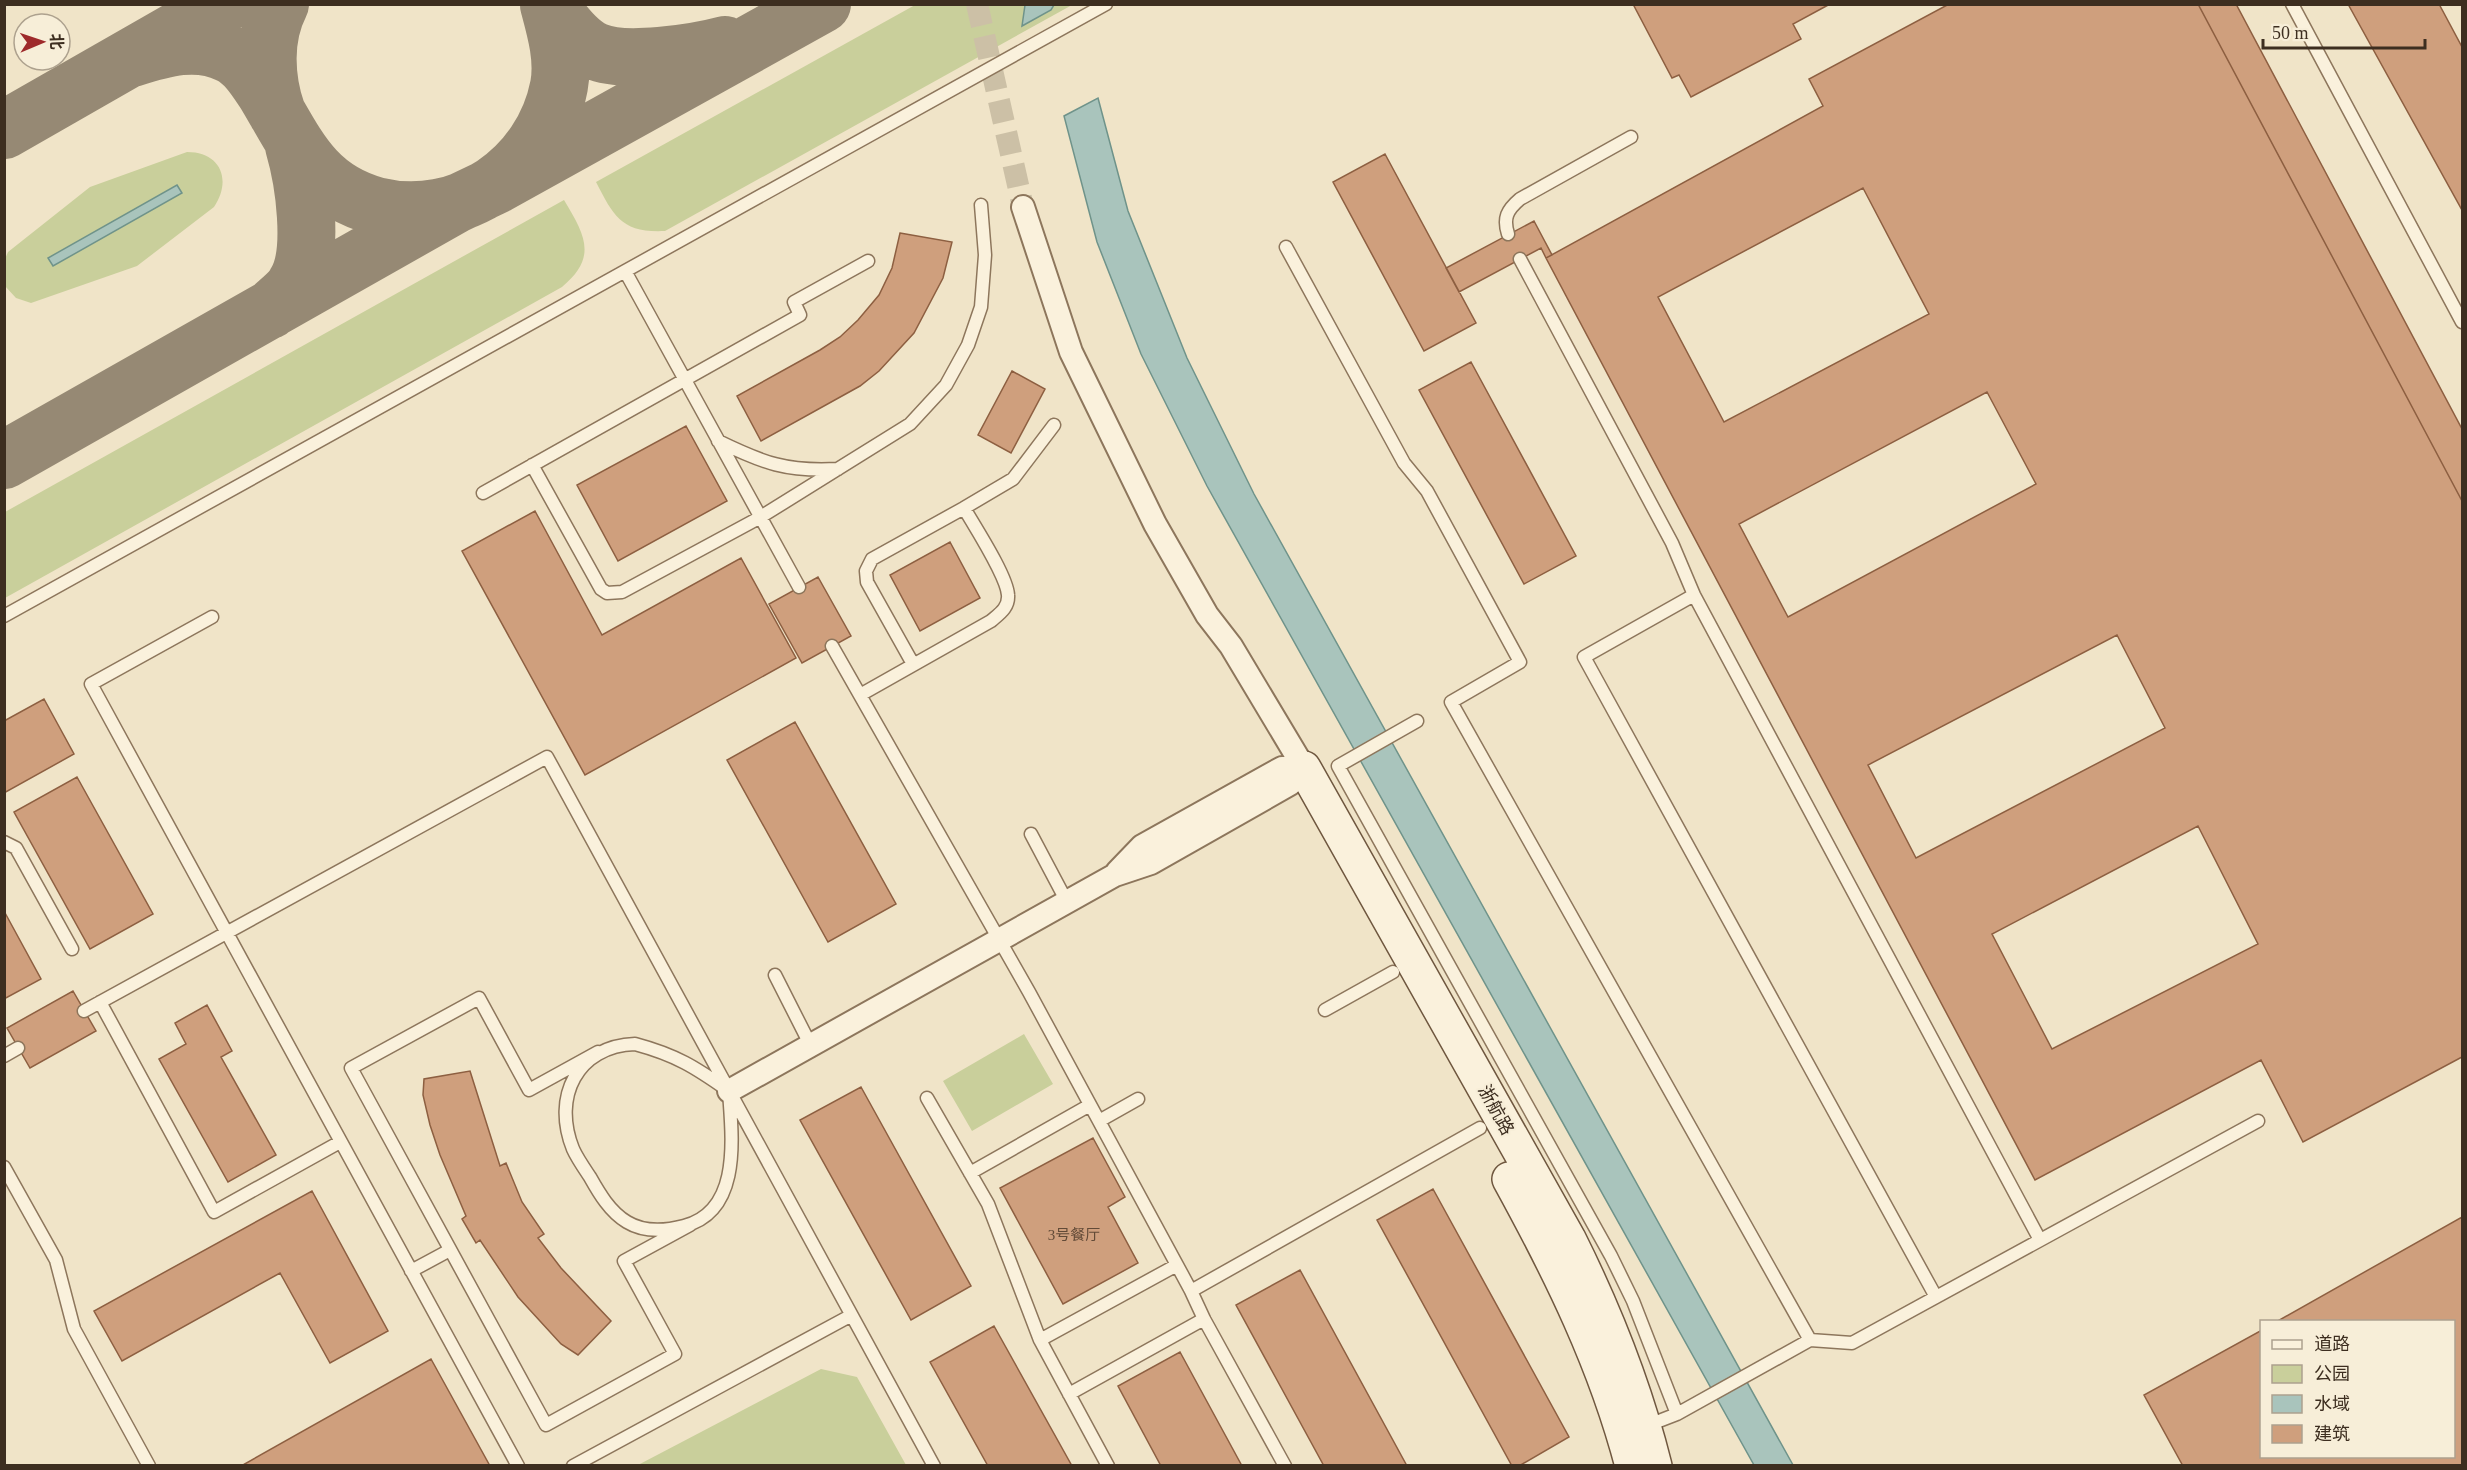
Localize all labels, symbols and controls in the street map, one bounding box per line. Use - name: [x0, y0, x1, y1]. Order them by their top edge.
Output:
- north arrow: [12, 12, 72, 72]
- scale bar: [2263, 12, 2425, 50]
- text: 50 m: [2272, 23, 2309, 43]
- text: 北: [48, 33, 65, 50]
- street label: 浙航路: [1474, 1082, 1518, 1138]
- house number: 3号餐厅: [1048, 1227, 1100, 1243]
- legend: [2260, 1320, 2455, 1458]
- text: 道路: [2314, 1334, 2350, 1354]
- text: 公园: [2314, 1364, 2350, 1384]
- text: 水域: [2314, 1394, 2350, 1414]
- text: 建筑: [2314, 1424, 2350, 1444]

